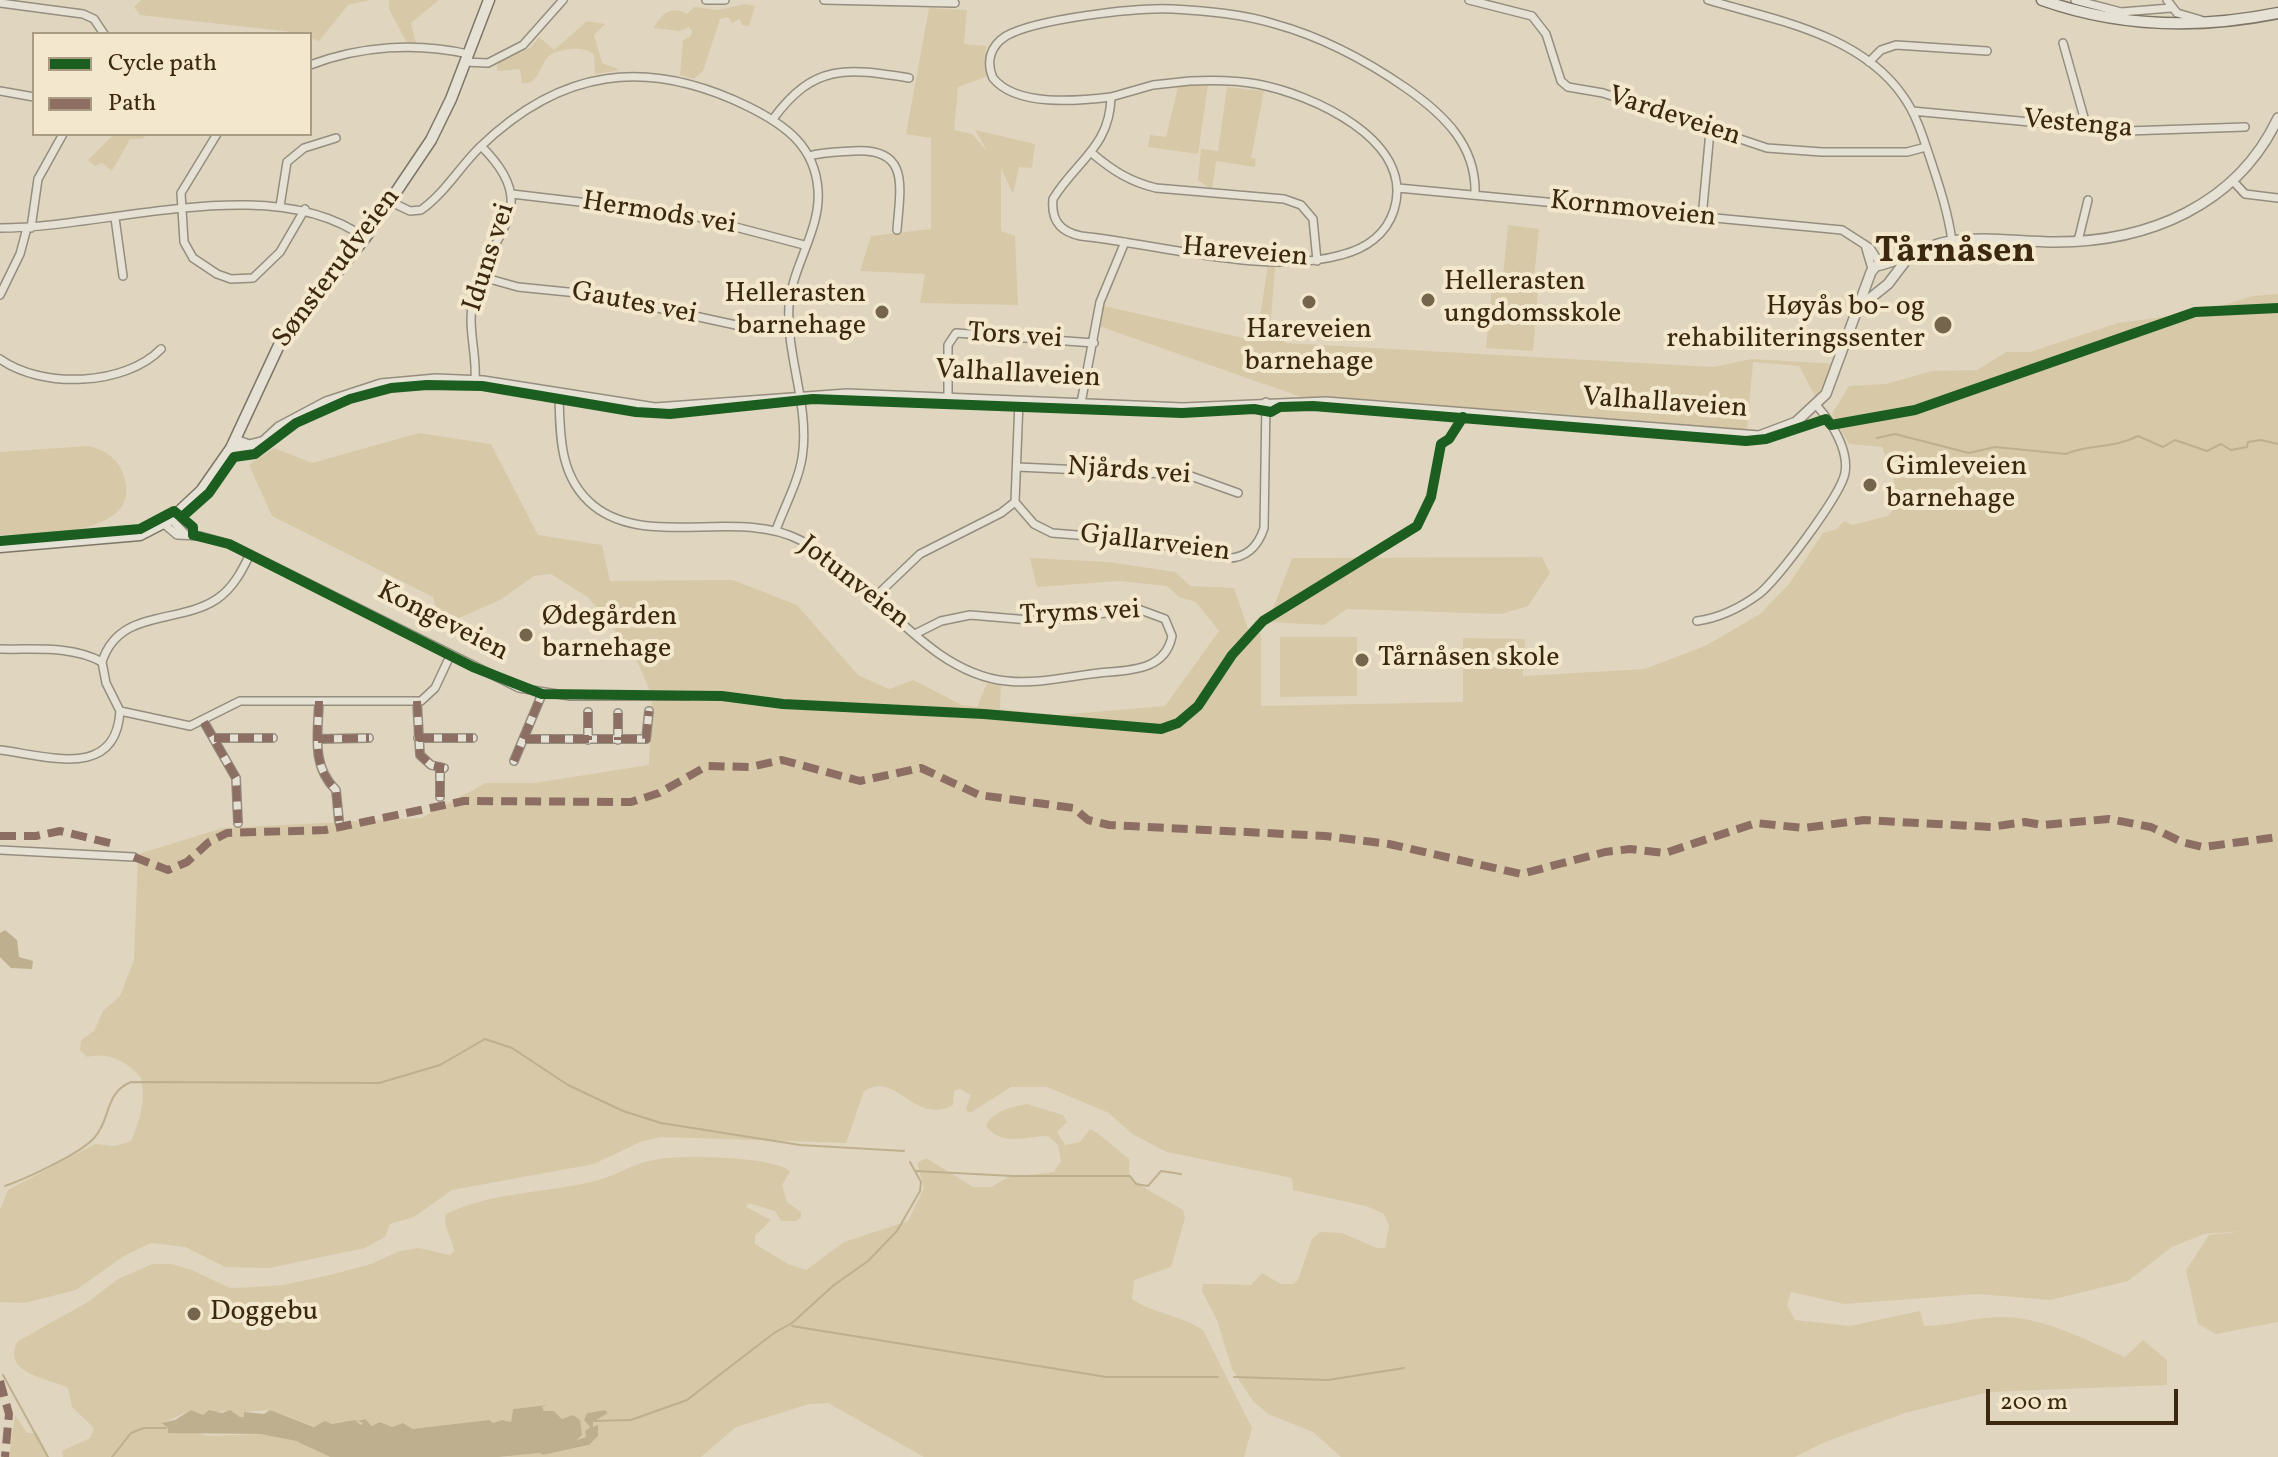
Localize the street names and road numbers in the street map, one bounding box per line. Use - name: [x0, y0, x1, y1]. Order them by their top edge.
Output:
- street label: Vardeveien: [1603, 81, 1745, 155]
- street label: Vestenga: [2022, 104, 2134, 148]
- street label: Sønsterudveien: [267, 182, 409, 356]
- street label: Hermods vei: [580, 186, 738, 244]
- street label: Kornmoveien: [1548, 186, 1718, 236]
- street label: Iduns vei: [458, 200, 524, 316]
- street label: Hareveien: [1181, 232, 1309, 276]
- street label: Gautes vei: [569, 276, 699, 334]
- street label: Tors vei: [967, 318, 1063, 358]
- street label: Valhallaveien: [934, 355, 1102, 397]
- street label: Valhallaveien: [1581, 382, 1749, 428]
- street label: Njårds vei: [1066, 452, 1192, 494]
- street label: Gjallarveien: [1078, 519, 1232, 571]
- street label: Jotunveien: [791, 530, 915, 638]
- street label: Kongeveien: [371, 576, 513, 670]
- street label: Tryms vei: [1019, 595, 1141, 635]

